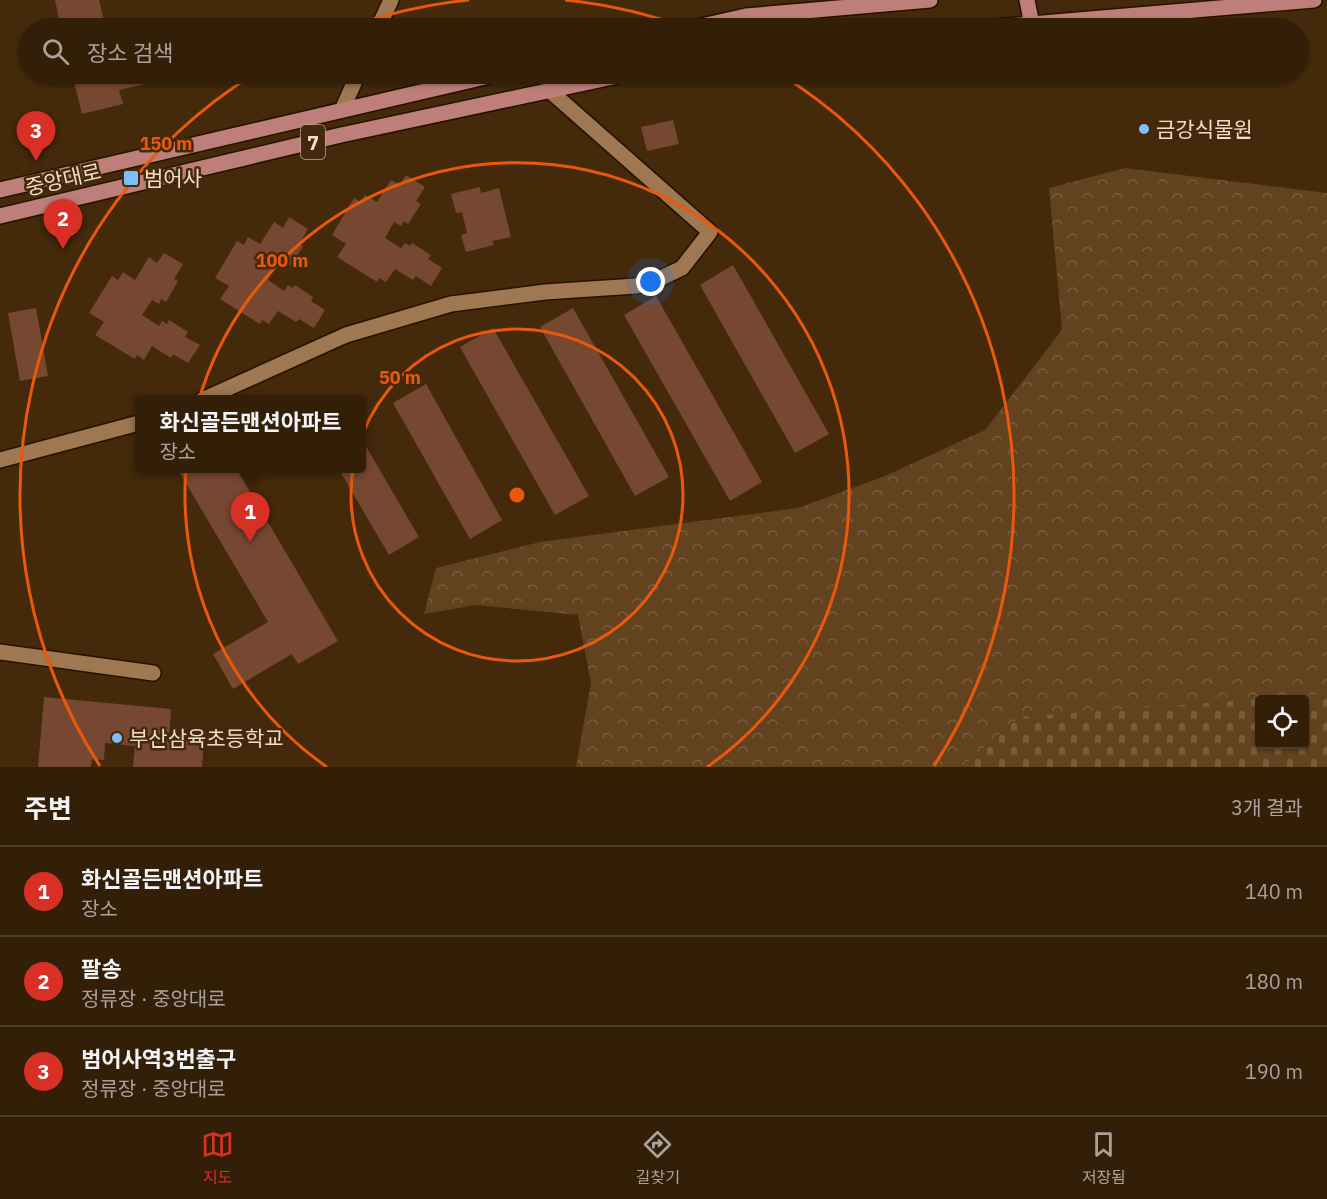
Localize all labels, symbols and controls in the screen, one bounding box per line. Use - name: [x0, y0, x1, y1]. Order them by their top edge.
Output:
- search box: [18, 18, 1309, 84]
- icon: search: [39, 35, 72, 68]
- text: 장소 검색: [87, 38, 173, 67]
- pin: 3: [16, 112, 56, 161]
- place label: 금강식물원: [1156, 115, 1253, 143]
- marker: 금강식물원: [1137, 122, 1151, 136]
- road number: 7: [301, 125, 325, 159]
- text: 150 m: [140, 132, 192, 155]
- street label: 중앙대로: [22, 157, 104, 201]
- place label: 범어사: [144, 164, 202, 192]
- marker: 범어사: [122, 169, 140, 187]
- pin: 2: [44, 200, 82, 249]
- text: 100 m: [256, 249, 308, 272]
- your location: [636, 267, 665, 296]
- text: 50 m: [379, 366, 421, 389]
- popup: [135, 395, 366, 473]
- text: 화신골든맨션아파트: [159, 407, 342, 436]
- text: 장소: [159, 438, 196, 465]
- centre of rings: [507, 485, 527, 505]
- pin: 1: [230, 492, 270, 542]
- map controls: [1255, 695, 1309, 749]
- button: locate: [1255, 695, 1309, 749]
- place label: 부산삼육초등학교: [129, 724, 284, 752]
- marker: 부산삼육초등학교: [110, 731, 124, 745]
- text: 주변: [24, 791, 72, 825]
- text: 3개 결과: [1231, 794, 1303, 821]
- text: 화신골든맨션아파트: [81, 864, 263, 893]
- text: 1: [38, 878, 50, 905]
- text: 140 m: [1245, 878, 1303, 905]
- text: 장소: [81, 895, 118, 922]
- text: 팔송: [81, 954, 121, 983]
- text: 2: [38, 968, 50, 995]
- text: 180 m: [1245, 968, 1303, 995]
- text: 정류장 · 중앙대로: [81, 985, 226, 1012]
- text: 범어사역3번출구: [81, 1044, 236, 1073]
- text: 3: [38, 1058, 50, 1085]
- text: 190 m: [1245, 1058, 1303, 1085]
- text: 정류장 · 중앙대로: [81, 1075, 226, 1102]
- tab: 지도: [201, 1128, 234, 1188]
- tab: 길찾기: [636, 1128, 680, 1188]
- tab: 저장됨: [1082, 1128, 1126, 1188]

